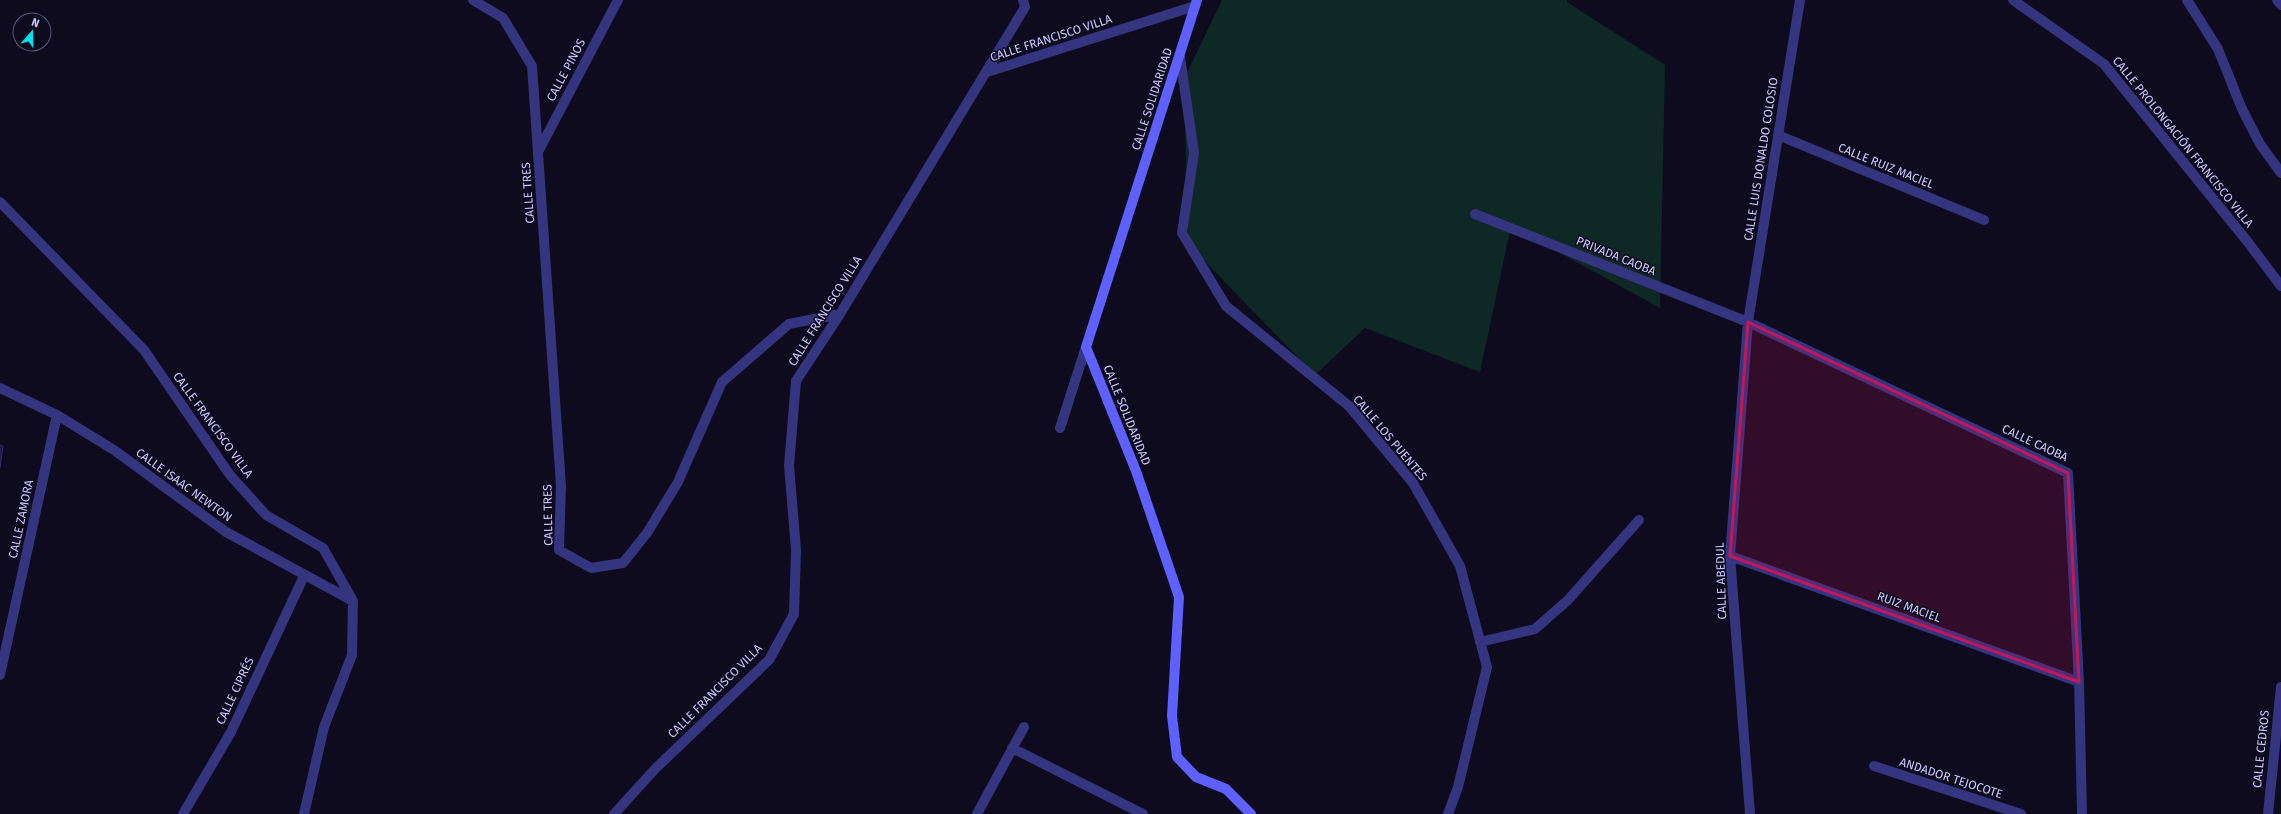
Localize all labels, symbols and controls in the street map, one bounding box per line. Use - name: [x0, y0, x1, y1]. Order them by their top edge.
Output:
- north arrow: [12, 12, 52, 52]
- street label: CALLE FRANCISCO VILLA: [988, 12, 1114, 64]
- text: N: [30, 16, 41, 30]
- street label: CALLE PINOS: [544, 36, 589, 104]
- street label: CALLE SOLIDARIDAD: [1129, 46, 1175, 152]
- street label: CALLE PROLONGACIÓN FRANCISCO VILLA: [2110, 53, 2257, 230]
- street label: CALLE LUIS DONALDO COLOSIO: [1741, 76, 1781, 242]
- street label: CALLE RUIZ MACIEL: [1836, 140, 1936, 192]
- street label: CALLE TRES: [519, 161, 537, 224]
- street label: PRIVADA CAOBA: [1574, 234, 1658, 278]
- street label: CALLE FRANCISCO VILLA: [785, 253, 865, 369]
- street label: CALLE SOLIDARIDAD: [1100, 363, 1154, 467]
- street label: CALLE FRANCISCO VILLA: [170, 369, 256, 481]
- street label: CALLE LOS PUENTES: [1350, 392, 1430, 484]
- street label: CALLE CAOBA: [2000, 422, 2070, 464]
- street label: CALLE ISAAC NEWTON: [133, 445, 235, 525]
- street label: CALLE ZAMORA: [6, 478, 36, 560]
- street label: CALLE TRES: [540, 484, 556, 546]
- street label: CALLE ABEDUL: [1713, 542, 1729, 620]
- street label: RUIZ MACIEL: [1875, 589, 1943, 625]
- street label: CALLE FRANCISCO VILLA: [665, 641, 765, 741]
- street label: CALLE CIPRÉS: [212, 654, 257, 727]
- street label: CALLE CEDROS: [2250, 709, 2272, 789]
- street label: ANDADOR TEJOCOTE: [1898, 755, 2004, 801]

